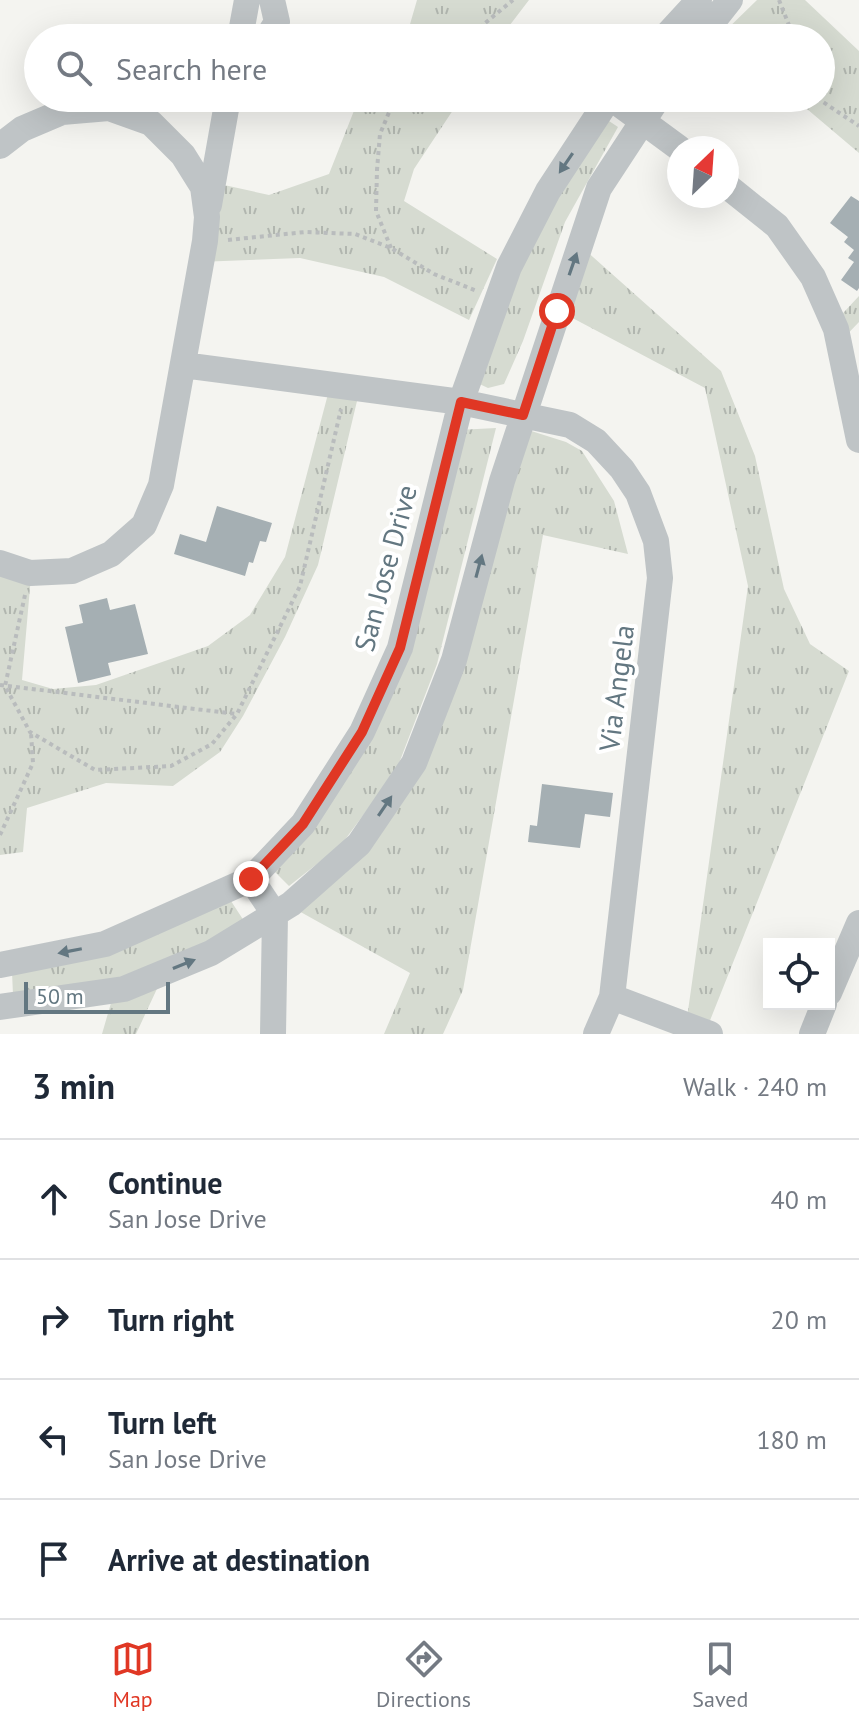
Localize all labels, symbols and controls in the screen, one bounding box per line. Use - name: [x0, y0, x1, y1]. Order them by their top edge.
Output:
- search box: [24, 24, 835, 112]
- icon: search: [52, 46, 96, 90]
- text: Search here: [116, 49, 267, 88]
- north arrow: [667, 136, 739, 208]
- one-way arrow: [559, 152, 574, 174]
- one-way arrow: [567, 252, 579, 276]
- route start: [539, 293, 575, 329]
- street label: San Jose Drive: [345, 481, 425, 655]
- one-way arrow: [473, 553, 486, 577]
- street label: Via Angela: [590, 623, 642, 754]
- one-way arrow: [377, 795, 392, 817]
- route end: [233, 861, 269, 897]
- map controls: [763, 938, 835, 1010]
- button: locate: [763, 938, 835, 1010]
- one-way arrow: [57, 945, 82, 957]
- one-way arrow: [172, 958, 196, 971]
- scale bar: [24, 978, 170, 1014]
- text: 50 m: [36, 982, 84, 1010]
- text: 3 min: [32, 1064, 115, 1108]
- text: Walk · 240 m: [683, 1070, 827, 1103]
- text: Continue: [108, 1163, 222, 1202]
- icon: ahead: [32, 1177, 76, 1221]
- text: 40 m: [771, 1183, 827, 1216]
- text: San Jose Drive: [108, 1202, 267, 1235]
- icon: right: [32, 1297, 76, 1341]
- text: Turn right: [108, 1300, 234, 1339]
- text: 20 m: [771, 1303, 827, 1336]
- text: Turn left: [108, 1403, 216, 1442]
- icon: left: [32, 1417, 76, 1461]
- text: 180 m: [756, 1423, 827, 1456]
- text: San Jose Drive: [108, 1442, 267, 1475]
- icon: arrive: [32, 1537, 76, 1581]
- text: Arrive at destination: [108, 1540, 370, 1579]
- tab: Map: [111, 1637, 155, 1713]
- tab: Directions: [376, 1637, 471, 1713]
- tab: Saved: [692, 1637, 748, 1713]

